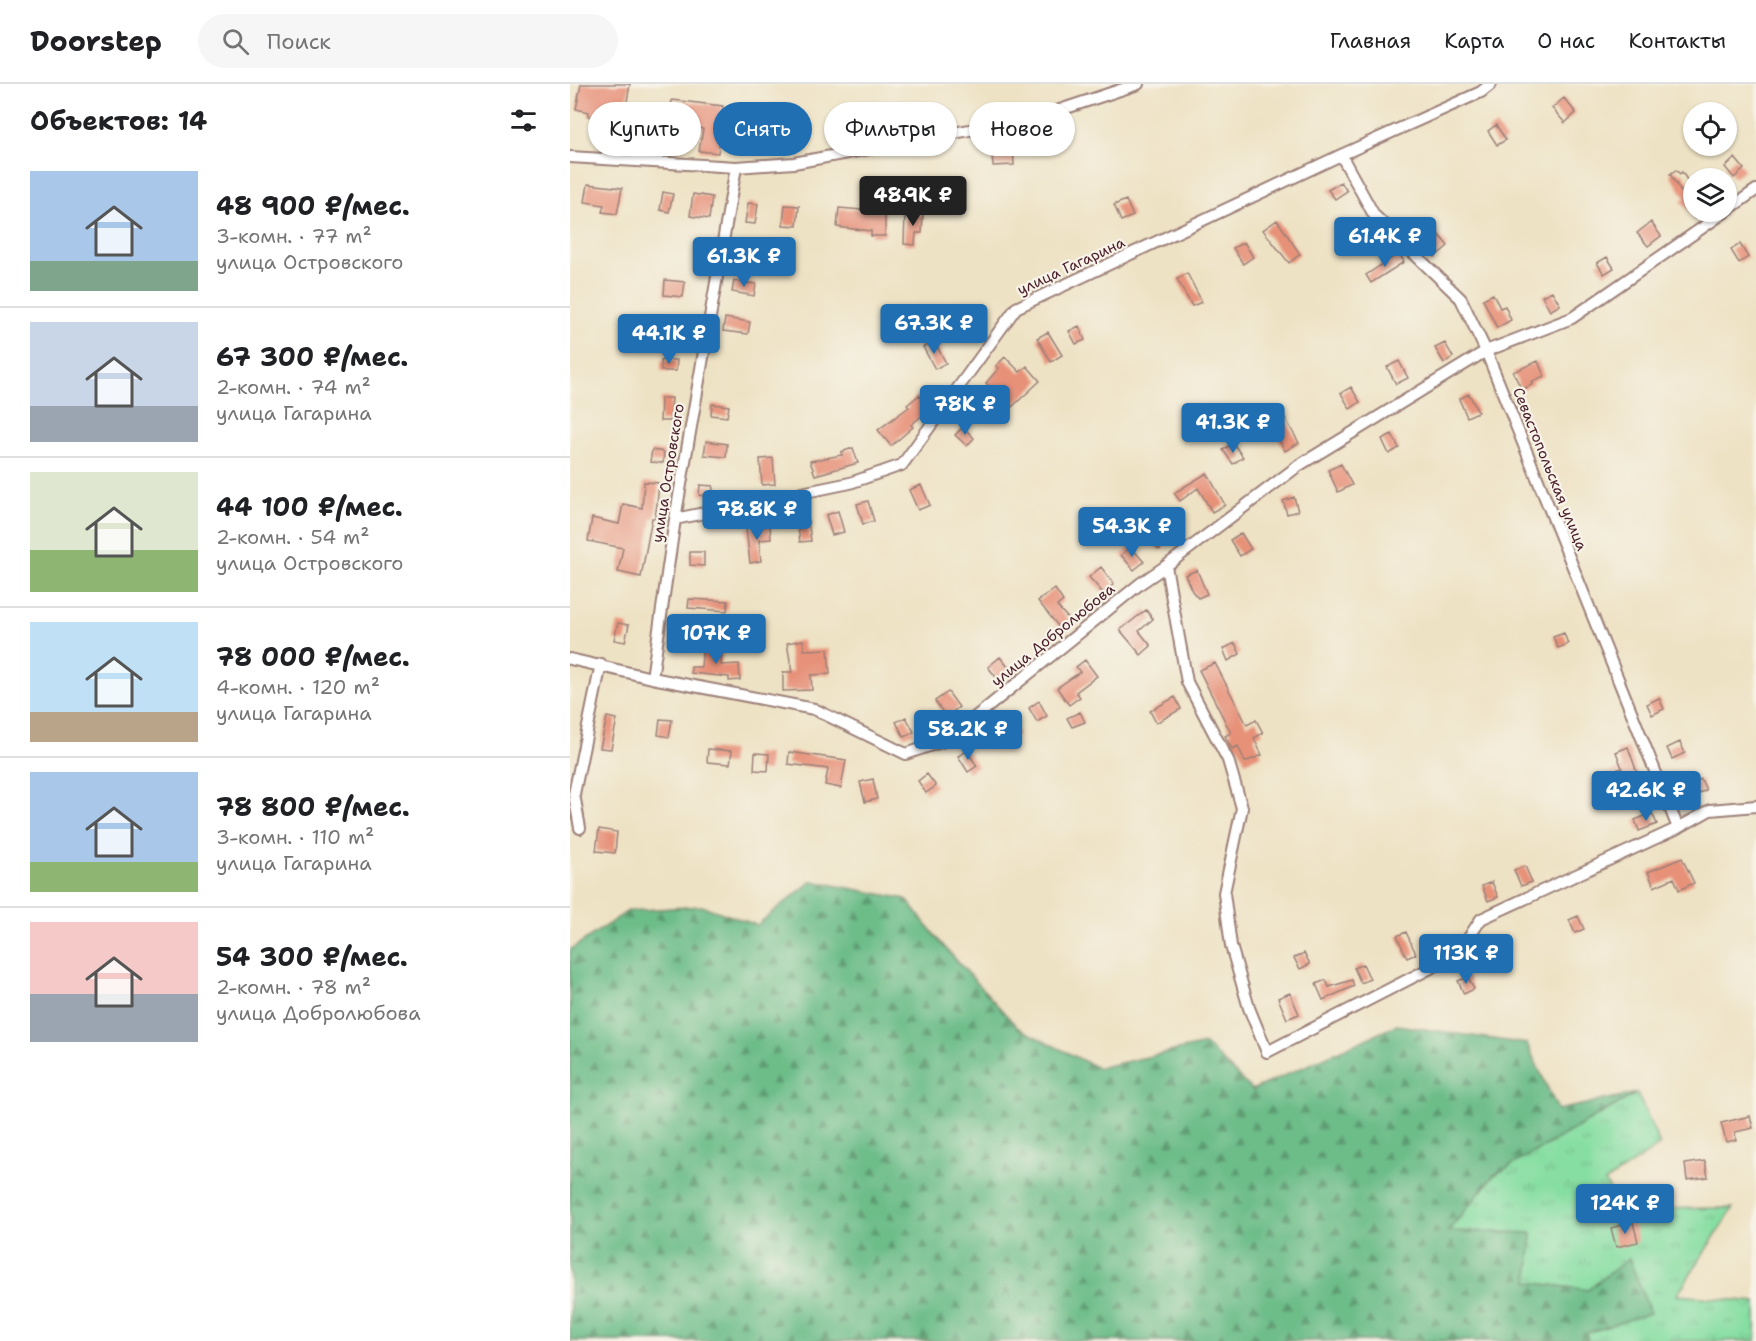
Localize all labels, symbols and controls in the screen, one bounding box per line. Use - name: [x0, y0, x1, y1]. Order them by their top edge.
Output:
- search box: [198, 14, 618, 68]
- text: Doorstep: [30, 22, 162, 60]
- icon: search: [219, 25, 252, 58]
- text: Поиск: [267, 27, 331, 56]
- text: Главная: [1330, 27, 1411, 55]
- text: Карта: [1444, 27, 1504, 55]
- text: О нас: [1537, 27, 1595, 55]
- text: Контакты: [1628, 27, 1726, 55]
- chip: Купить: [588, 102, 701, 156]
- chip: Снять: [713, 102, 812, 156]
- chip: Фильтры: [824, 102, 957, 156]
- chip: Новое: [969, 102, 1075, 156]
- map controls: [1683, 102, 1737, 222]
- button: locate: [1683, 102, 1737, 156]
- text: Объектов: 14: [30, 103, 207, 138]
- icon: filters: [507, 104, 540, 137]
- button: layers: [1683, 168, 1737, 222]
- pin: 48.9K ₽: [858, 176, 968, 227]
- text: 48.9K ₽: [874, 182, 952, 208]
- text: 48 900 ₽/мес.: [216, 188, 410, 223]
- icon: home: [78, 195, 150, 267]
- pin: 61.4K ₽: [1330, 217, 1440, 268]
- text: 3-комн. · 77 m²: [216, 223, 372, 249]
- text: 61.4K ₽: [1348, 223, 1422, 249]
- street label: улица Гагарина: [1014, 232, 1129, 300]
- pin: 61.3K ₽: [689, 237, 799, 288]
- text: 61.3K ₽: [707, 243, 781, 269]
- text: улица Островского: [216, 249, 403, 275]
- pin: 67.3K ₽: [879, 304, 989, 355]
- text: 67.3K ₽: [894, 310, 974, 336]
- pin: 44.1K ₽: [614, 314, 724, 365]
- text: 44.1K ₽: [632, 320, 706, 346]
- text: 67 300 ₽/мес.: [216, 339, 408, 374]
- icon: home: [78, 346, 150, 418]
- text: 2-комн. · 74 m²: [216, 374, 371, 400]
- street label: Севастопольская улица: [1508, 384, 1592, 554]
- pin: 78K ₽: [923, 385, 1007, 436]
- text: 78K ₽: [934, 391, 996, 417]
- text: улица Гагарина: [216, 400, 372, 426]
- street label: улица Островского: [647, 402, 689, 544]
- pin: 41.3K ₽: [1178, 403, 1288, 454]
- text: 41.3K ₽: [1196, 409, 1270, 435]
- text: 44 100 ₽/мес.: [216, 489, 403, 524]
- pin: 78.8K ₽: [702, 490, 812, 541]
- icon: home: [78, 496, 150, 568]
- text: 78.8K ₽: [716, 496, 798, 522]
- pin: 54.3K ₽: [1077, 507, 1187, 558]
- text: 54.3K ₽: [1092, 513, 1172, 539]
- text: 2-комн. · 54 m²: [216, 524, 370, 550]
- text: улица Островского: [216, 550, 403, 576]
- street label: улица Добролюбова: [987, 579, 1119, 691]
- pin: 107K ₽: [667, 614, 765, 665]
- text: 107K ₽: [681, 620, 751, 646]
- text: 78 000 ₽/мес.: [216, 639, 410, 674]
- icon: home: [78, 646, 150, 718]
- text: 4-комн. · 120 m²: [216, 674, 380, 700]
- text: улица Гагарина: [216, 700, 372, 726]
- pin: 58.2K ₽: [913, 710, 1023, 761]
- text: 58.2K ₽: [928, 716, 1008, 742]
- pin: 42.6K ₽: [1591, 771, 1701, 822]
- text: 42.6K ₽: [1606, 777, 1686, 803]
- text: 78 800 ₽/мес.: [216, 789, 410, 824]
- icon: home: [78, 796, 150, 868]
- text: 3-комн. · 110 m²: [216, 824, 374, 850]
- text: улица Гагарина: [216, 850, 372, 876]
- pin: 113K ₽: [1417, 934, 1515, 985]
- text: 54 300 ₽/мес.: [216, 939, 408, 974]
- text: 113K ₽: [1433, 940, 1499, 966]
- icon: home: [78, 946, 150, 1018]
- text: 2-комн. · 78 m²: [216, 974, 371, 1000]
- text: улица Добролюбова: [216, 1000, 421, 1026]
- pin: 124K ₽: [1576, 1184, 1674, 1235]
- text: 124K ₽: [1590, 1190, 1660, 1216]

